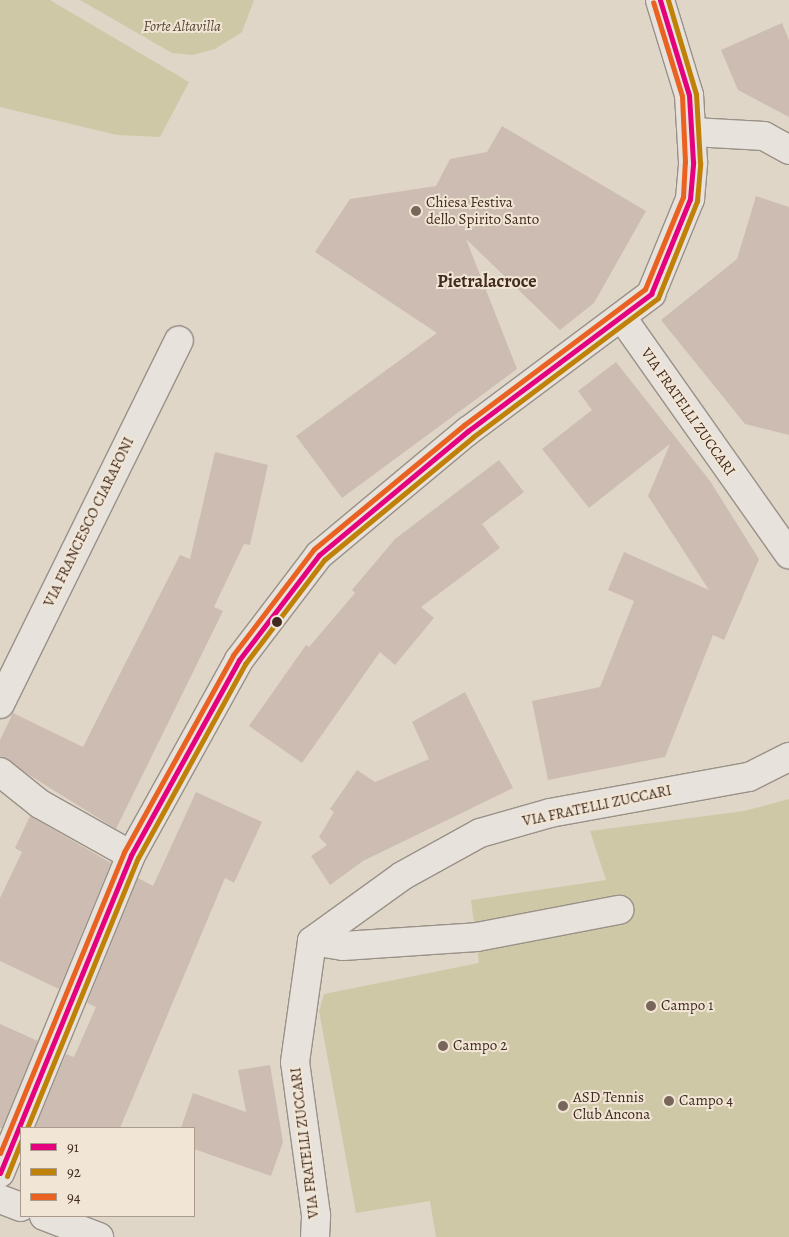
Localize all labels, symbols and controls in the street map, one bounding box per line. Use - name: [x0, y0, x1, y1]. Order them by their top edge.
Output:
- park label: Forte Altavilla: [143, 18, 221, 36]
- place label: Chiesa Festiva dello Spirito Santo: [426, 193, 539, 228]
- marker: Chiesa Festiva dello Spirito Santo: [410, 205, 422, 217]
- district label: Pietralacroce: [437, 270, 537, 292]
- street label: VIA FRATELLI ZUCCARI: [637, 345, 739, 479]
- street label: VIA FRANCESCO CIARAFONI: [40, 434, 138, 610]
- unlabelled marker: [272, 617, 282, 627]
- street label: VIA FRATELLI ZUCCARI: [521, 781, 673, 831]
- place label: Campo 1: [661, 997, 713, 1015]
- marker: Campo 1: [645, 1000, 657, 1012]
- place label: Campo 2: [453, 1037, 507, 1055]
- marker: Campo 2: [437, 1040, 449, 1052]
- street label: VIA FRATELLI ZUCCARI: [287, 1066, 323, 1220]
- place label: ASD Tennis Club Ancona: [573, 1088, 650, 1123]
- place label: Campo 4: [679, 1092, 733, 1110]
- marker: Campo 4: [663, 1095, 675, 1107]
- marker: ASD Tennis Club Ancona: [557, 1100, 569, 1112]
- legend: [20, 1127, 195, 1217]
- text: 91: [67, 1137, 79, 1157]
- text: 92: [67, 1162, 81, 1182]
- text: 94: [67, 1187, 81, 1207]

